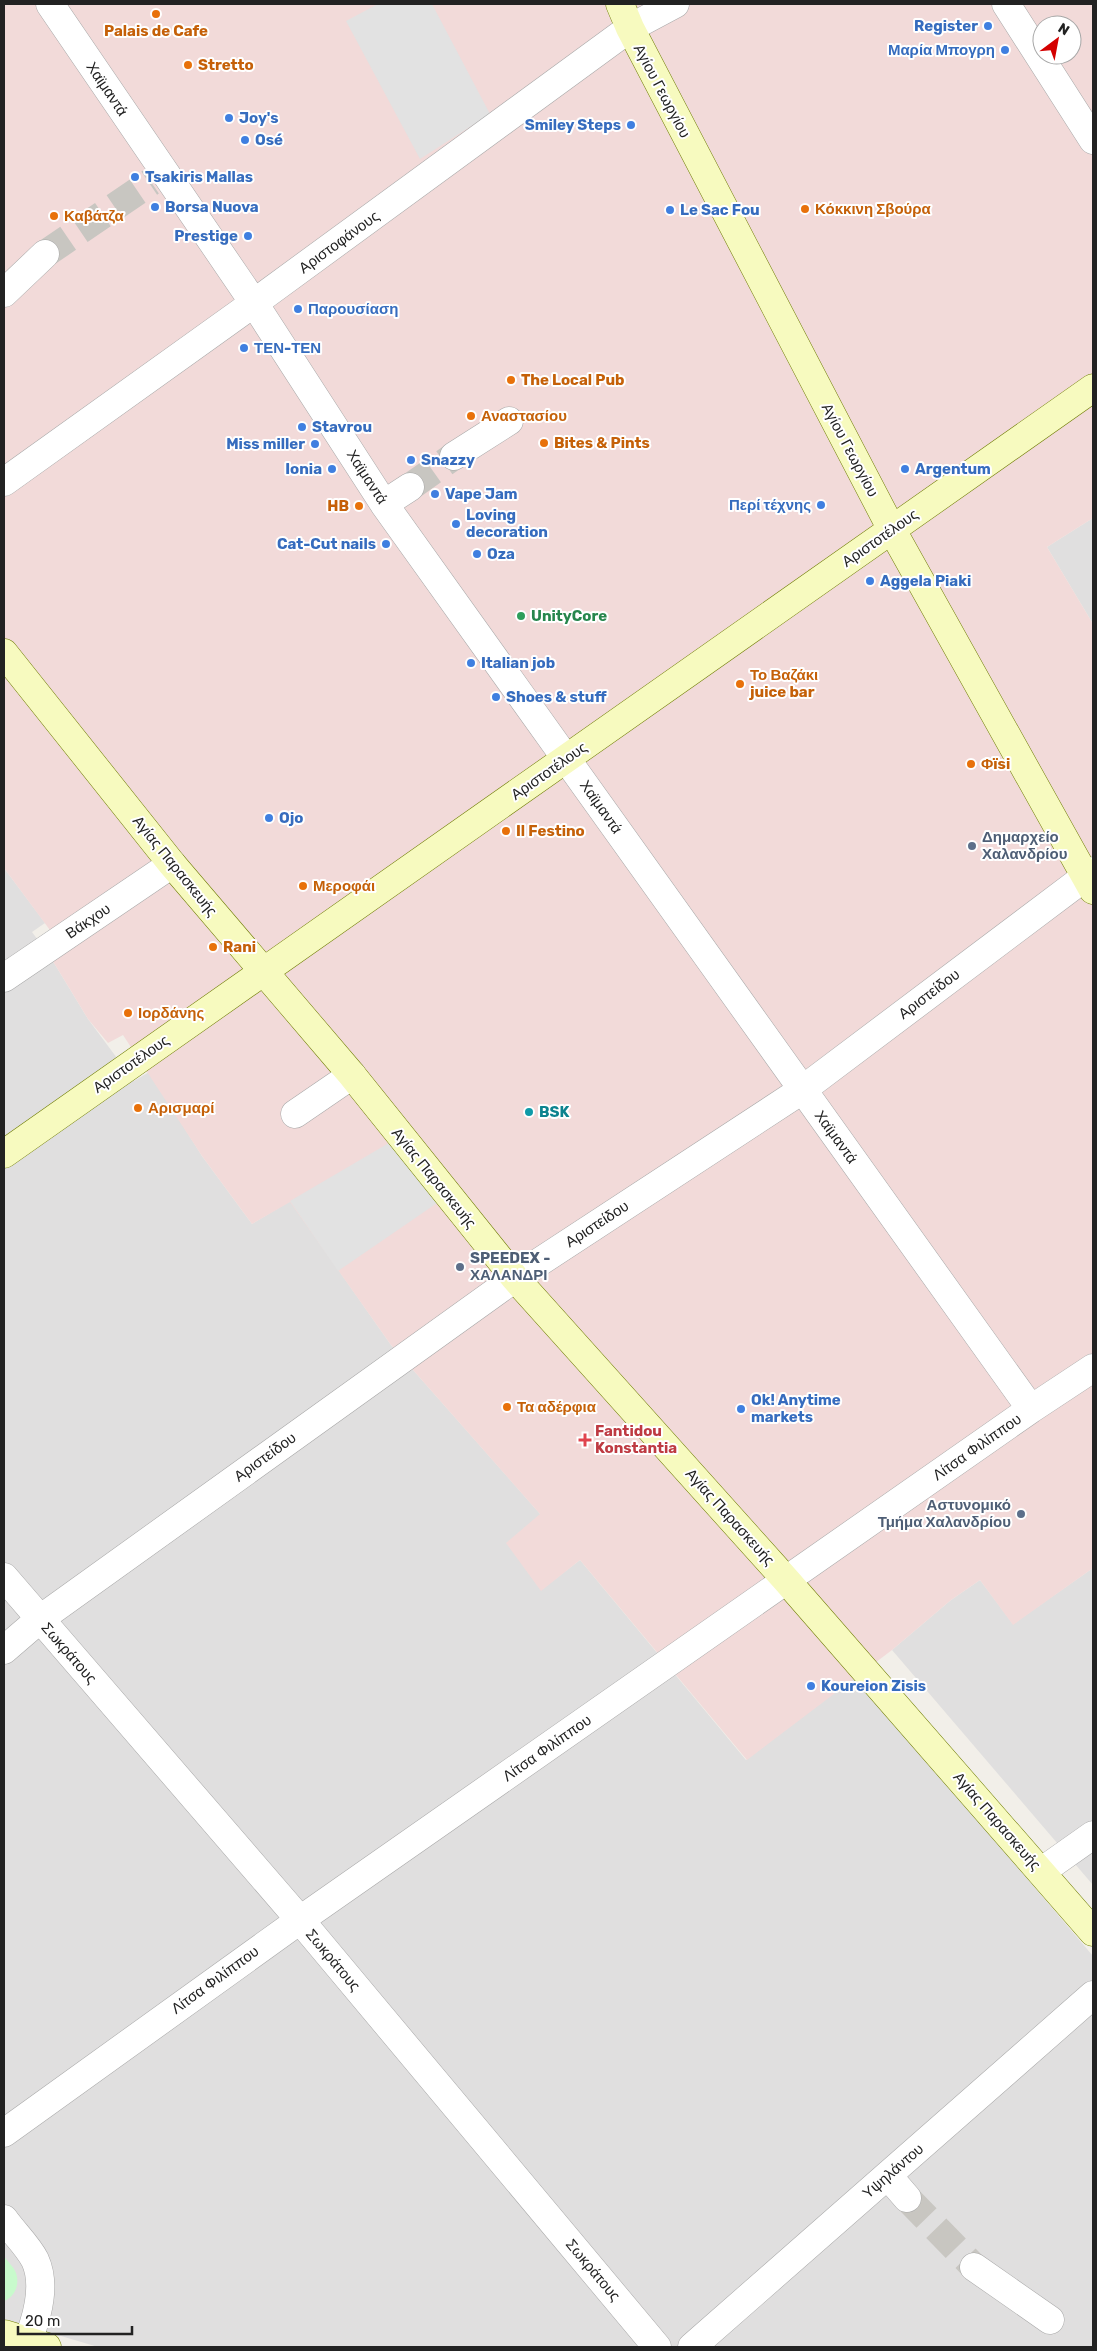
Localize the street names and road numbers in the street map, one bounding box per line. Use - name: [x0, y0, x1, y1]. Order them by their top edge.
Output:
- street label: Αγίου Γεωργίου: [630, 41, 694, 141]
- street label: Χαϊμαντά: [82, 59, 132, 120]
- street label: Αριστοφάνους: [295, 207, 383, 277]
- street label: Αγίου Γεωργίου: [818, 400, 882, 500]
- street label: Χαϊμαντά: [343, 446, 391, 508]
- street label: Αριστοτέλους: [839, 505, 921, 571]
- street label: Αριστοτέλους: [508, 738, 590, 804]
- street label: Χαϊμαντά: [576, 777, 626, 837]
- street label: Αγίας Παρασκευής: [129, 812, 221, 920]
- street label: Βάκχου: [62, 900, 114, 942]
- street label: Αριστείδου: [895, 965, 963, 1023]
- street label: Αριστοτέλους: [90, 1031, 172, 1097]
- street label: Χαϊμαντά: [811, 1107, 861, 1167]
- street label: Αγίας Παρασκευής: [388, 1124, 480, 1232]
- street label: Αριστείδου: [562, 1197, 632, 1251]
- street label: Λίτσα Φιλίππου: [929, 1410, 1025, 1484]
- street label: Αριστείδου: [231, 1429, 299, 1485]
- street label: Αγίας Παρασκευής: [682, 1465, 778, 1569]
- street label: Σωκράτους: [38, 1619, 100, 1687]
- street label: Λίτσα Φιλίππου: [499, 1711, 595, 1785]
- street label: Αγίας Παρασκευής: [950, 1768, 1044, 1874]
- street label: Σωκράτους: [302, 1925, 364, 1995]
- street label: Λίτσα Φιλίππου: [168, 1942, 262, 2018]
- street label: Υψηλάντου: [859, 2140, 927, 2202]
- street label: Σωκράτους: [562, 2235, 624, 2305]

